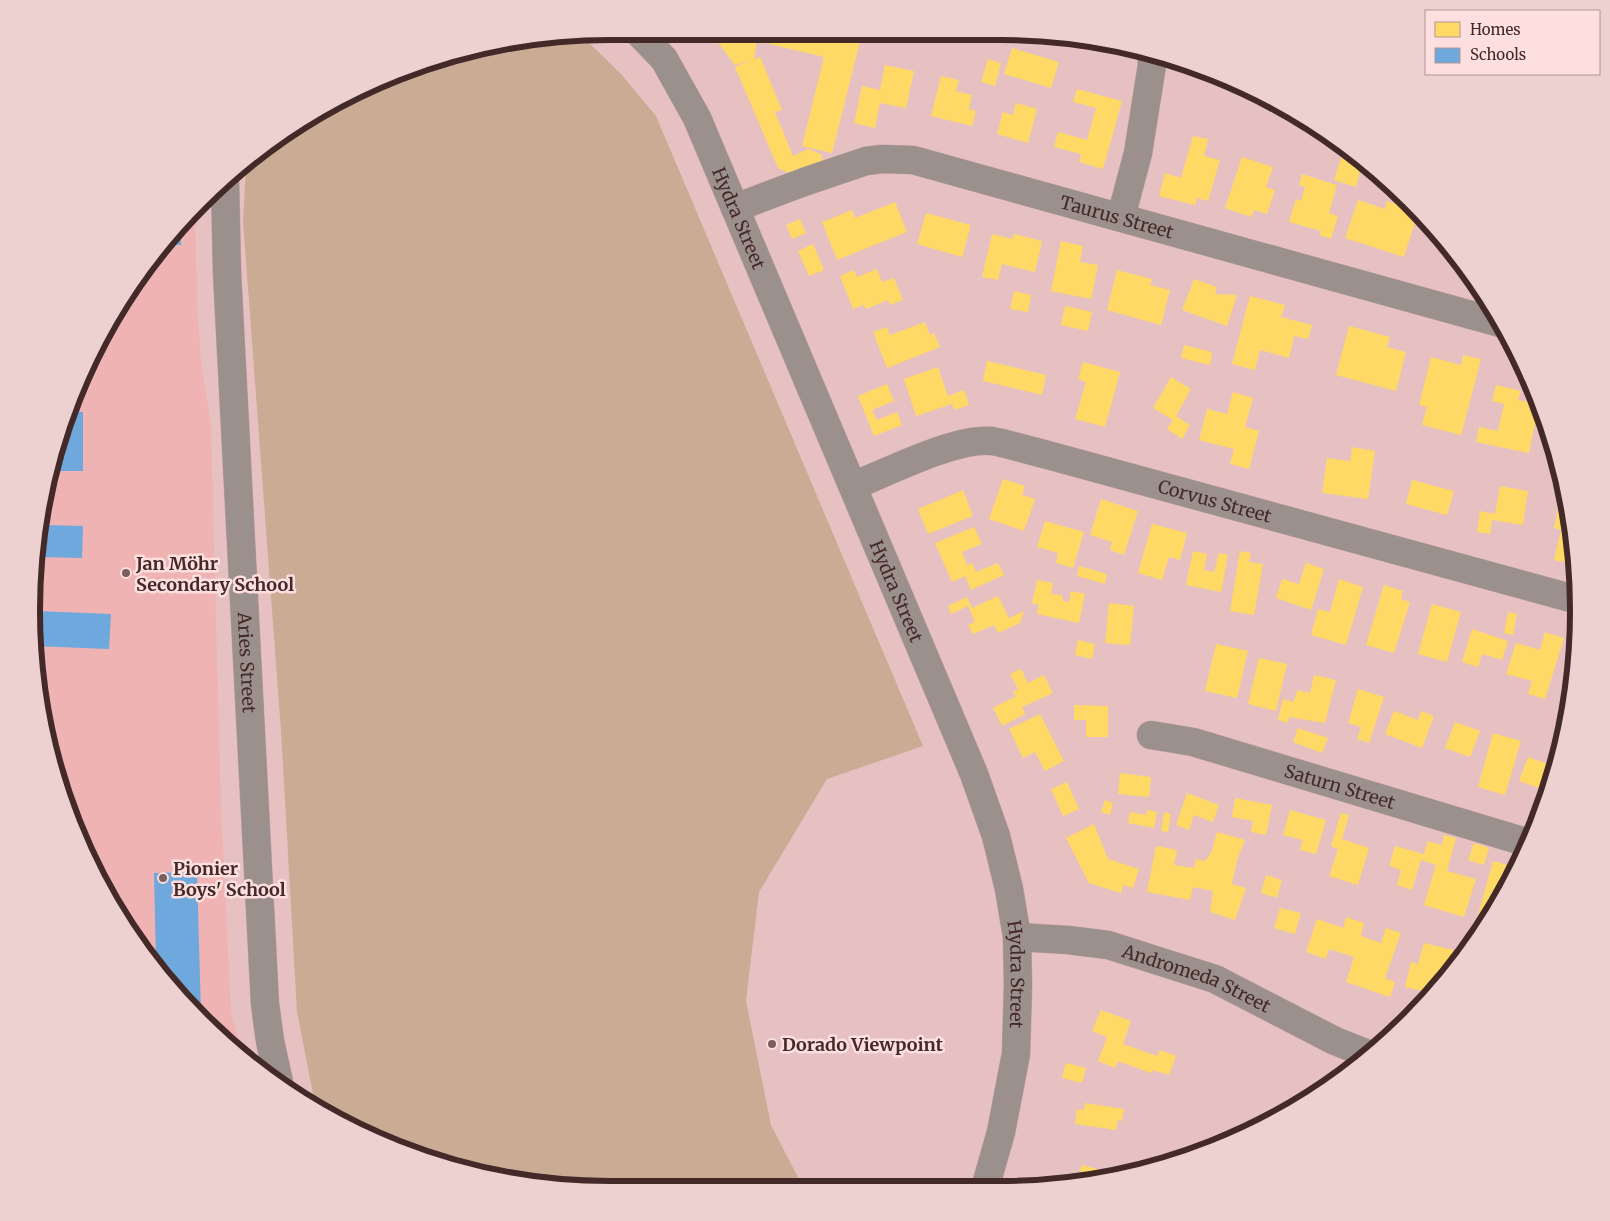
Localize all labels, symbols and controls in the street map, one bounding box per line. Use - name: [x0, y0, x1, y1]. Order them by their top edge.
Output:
- legend: [1425, 10, 1600, 75]
- text: Homes: [1470, 20, 1521, 39]
- text: Schools: [1470, 45, 1526, 64]
- street label: Hydra Street: [708, 164, 771, 272]
- street label: Taurus Street: [1058, 190, 1176, 243]
- street label: Corvus Street: [1155, 474, 1274, 527]
- street label: Hydra Street: [865, 537, 928, 645]
- place label: Jan Möhr Secondary School: [135, 552, 294, 596]
- marker: Jan Möhr Secondary School: [120, 567, 132, 579]
- street label: Aries Street: [233, 610, 261, 713]
- street label: Saturn Street: [1282, 759, 1398, 814]
- place label: Pionier Boys' School: [173, 857, 286, 901]
- marker: Pionier Boys' School: [157, 872, 169, 884]
- street label: Hydra Street: [1003, 918, 1030, 1029]
- street label: Andromeda Street: [1119, 939, 1275, 1017]
- place label: Dorado Viewpoint: [782, 1033, 944, 1056]
- marker: Dorado Viewpoint: [766, 1038, 778, 1050]

